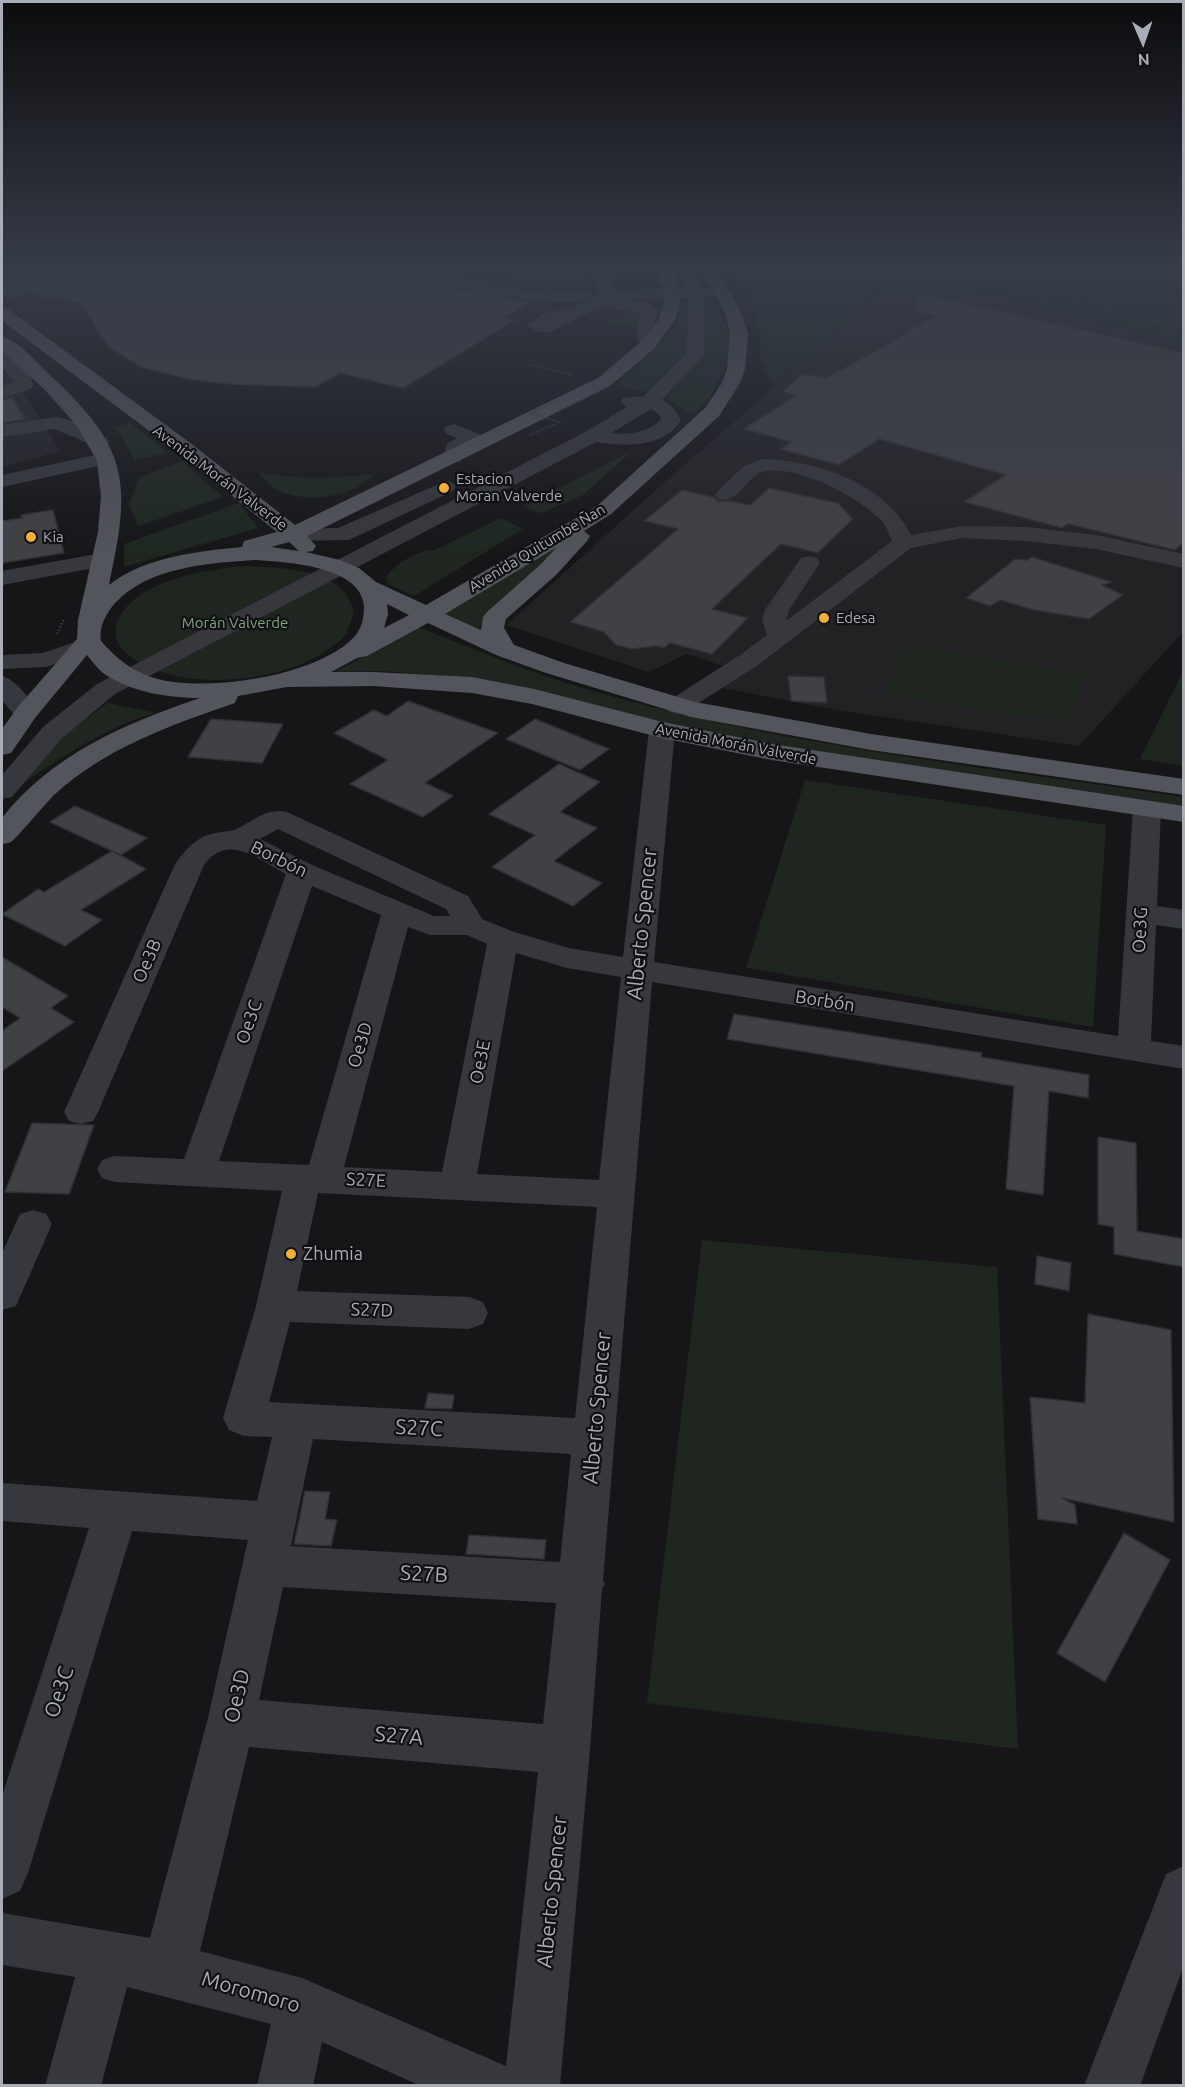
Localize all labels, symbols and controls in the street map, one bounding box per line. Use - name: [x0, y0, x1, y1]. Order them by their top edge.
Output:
- north arrow: [1113, 12, 1173, 72]
- text: N: [1137, 51, 1150, 69]
- street label: Avenida Morán Valverde: [149, 422, 291, 534]
- place label: Estacion Moran Valverde: [456, 470, 562, 505]
- marker: Estacion Moran Valverde: [437, 481, 451, 495]
- street label: Avenida Quitumbe Ñan: [466, 500, 608, 596]
- place label: Kia: [43, 528, 64, 546]
- marker: Kia: [24, 530, 38, 544]
- place label: Edesa: [836, 609, 876, 627]
- marker: Edesa: [817, 611, 831, 625]
- park label: Morán Valverde: [182, 614, 288, 632]
- street label: Avenida Morán Valverde: [654, 720, 818, 768]
- street label: Borbón: [247, 836, 311, 882]
- street label: Alberto Spencer: [622, 847, 662, 1001]
- street label: Oe3G: [1128, 906, 1152, 954]
- street label: Oe3B: [128, 936, 166, 986]
- street label: Borbón: [794, 986, 856, 1016]
- street label: Oe3C: [231, 997, 267, 1047]
- street label: Oe3D: [343, 1020, 377, 1070]
- street label: Oe3E: [465, 1038, 495, 1086]
- street label: S27E: [346, 1168, 386, 1192]
- place label: Zhumia: [303, 1243, 363, 1265]
- marker: Zhumia: [284, 1247, 298, 1261]
- street label: S27D: [350, 1298, 394, 1322]
- street label: Alberto Spencer: [578, 1331, 616, 1485]
- street label: S27C: [395, 1414, 443, 1442]
- street label: S27B: [399, 1560, 449, 1588]
- street label: Oe3C: [39, 1663, 79, 1721]
- street label: Oe3D: [219, 1667, 255, 1725]
- street label: S27A: [374, 1721, 424, 1751]
- street label: Alberto Spencer: [532, 1815, 572, 1969]
- street label: Moromoro: [199, 1966, 303, 2018]

